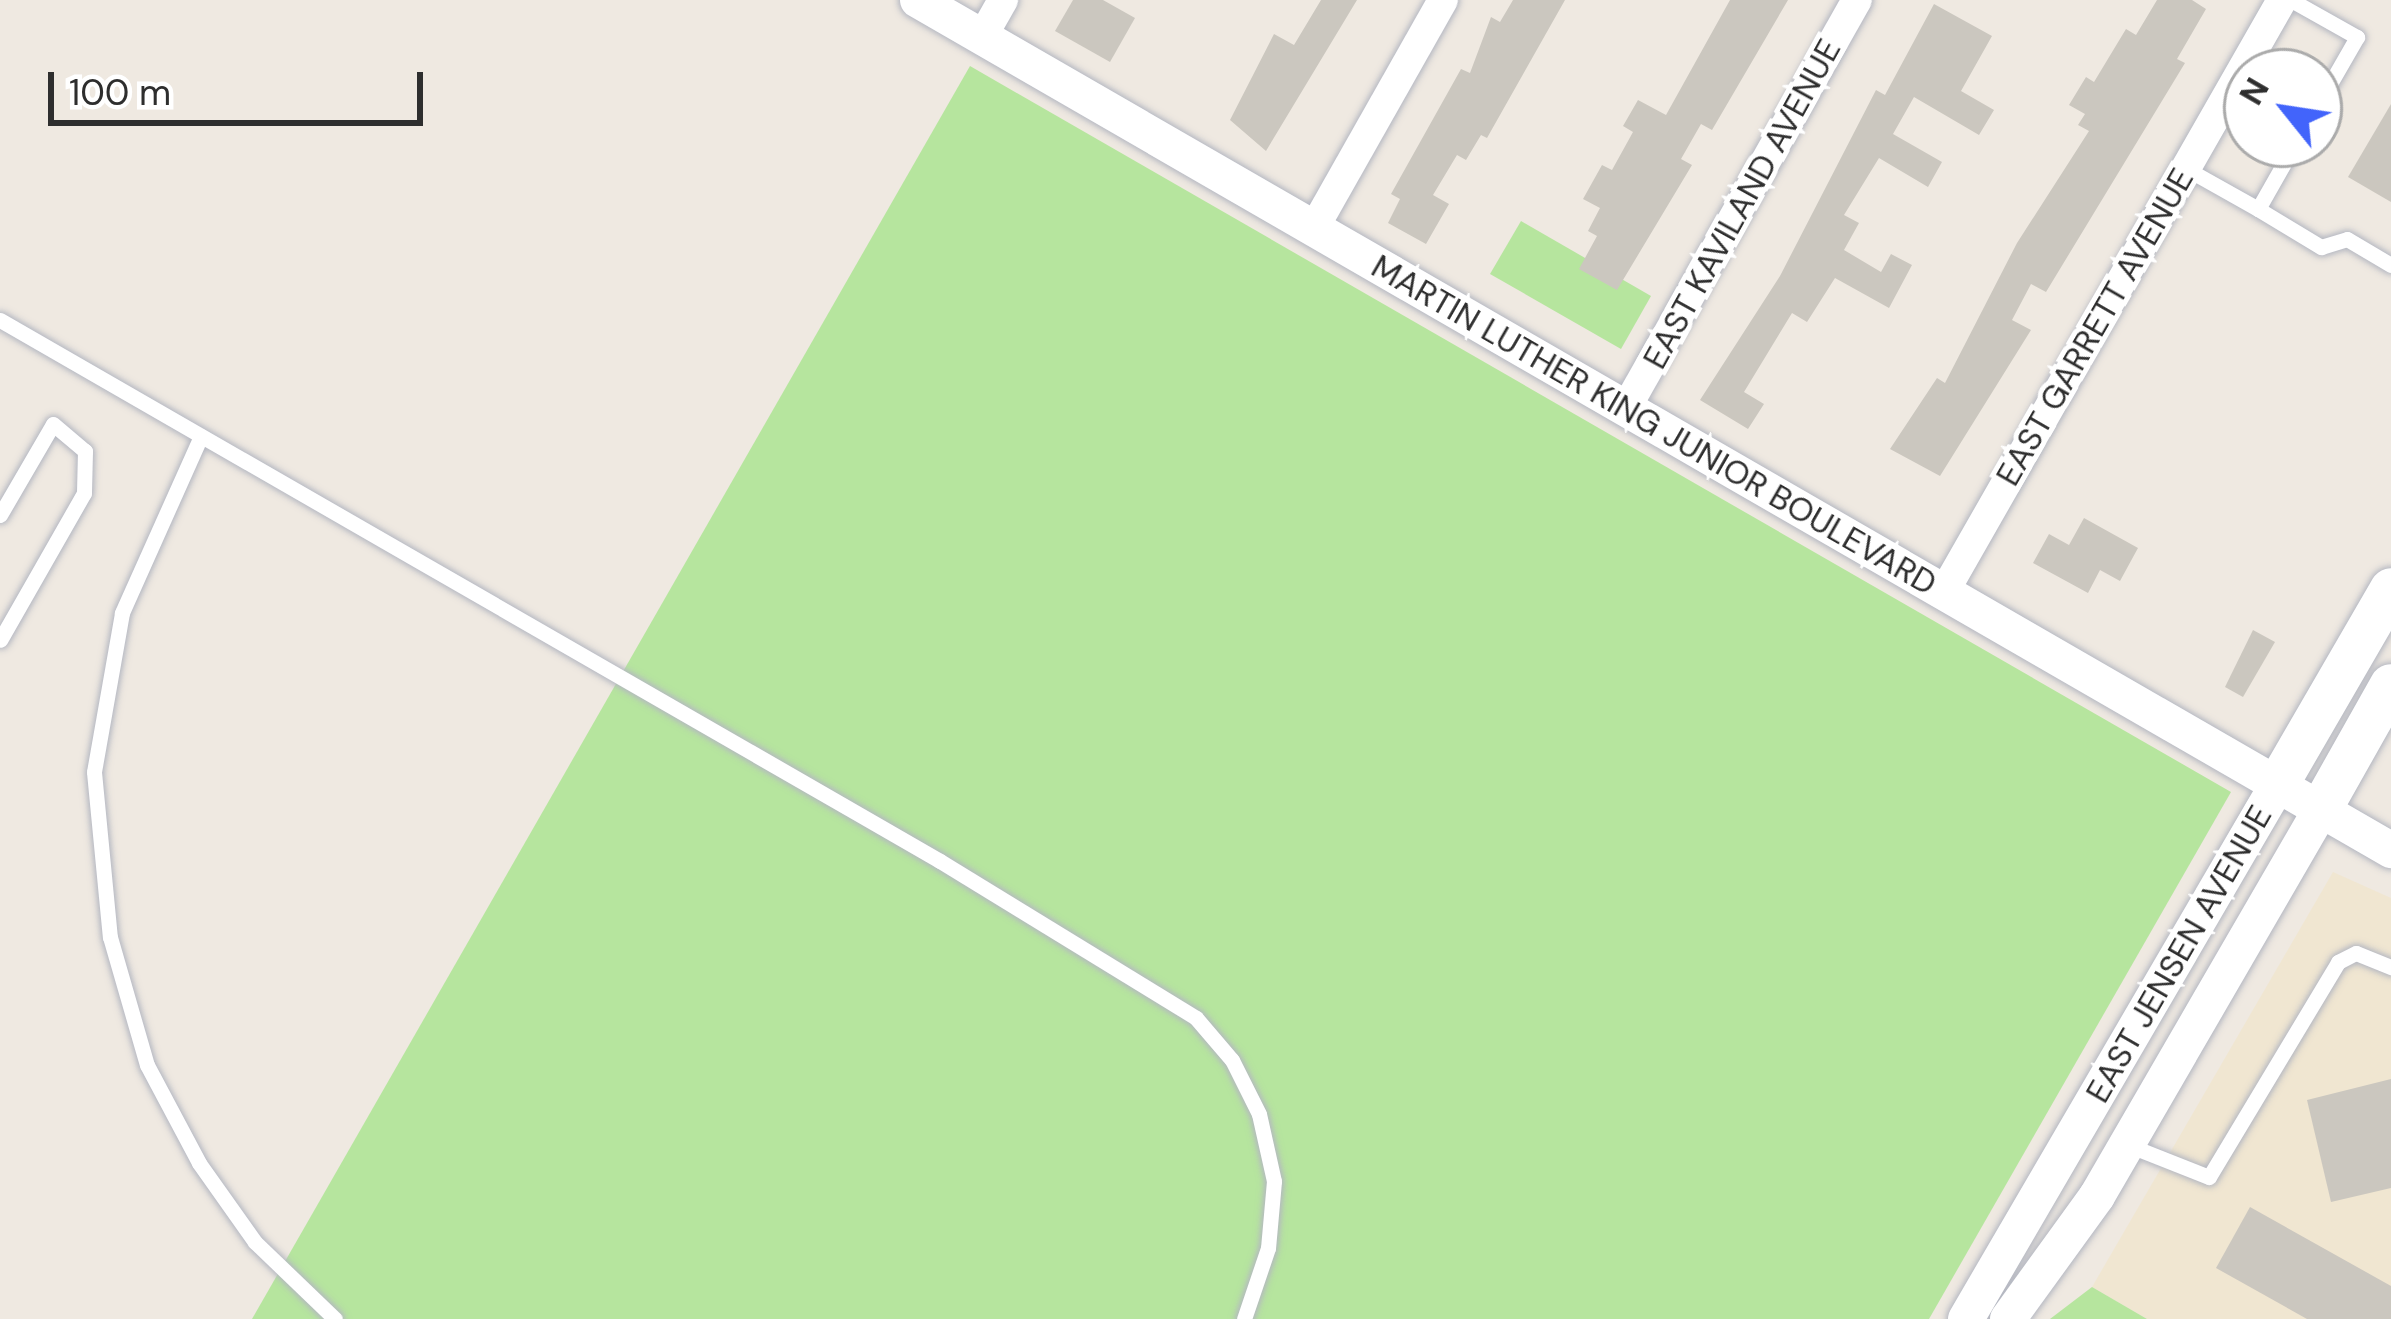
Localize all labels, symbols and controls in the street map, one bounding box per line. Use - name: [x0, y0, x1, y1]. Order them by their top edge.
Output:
- street label: EAST KAVILAND AVENUE: [1635, 32, 1849, 376]
- scale bar: [54, 48, 429, 122]
- north arrow: [2223, 48, 2343, 168]
- text: 100 m: [69, 69, 171, 116]
- text: N: [2229, 70, 2279, 112]
- street label: EAST GARRETT AVENUE: [1988, 161, 2202, 493]
- street label: MARTIN LUTHER KING JUNIOR BOULEVARD: [1365, 246, 1943, 604]
- street label: EAST JENSEN AVENUE: [2078, 798, 2280, 1110]

